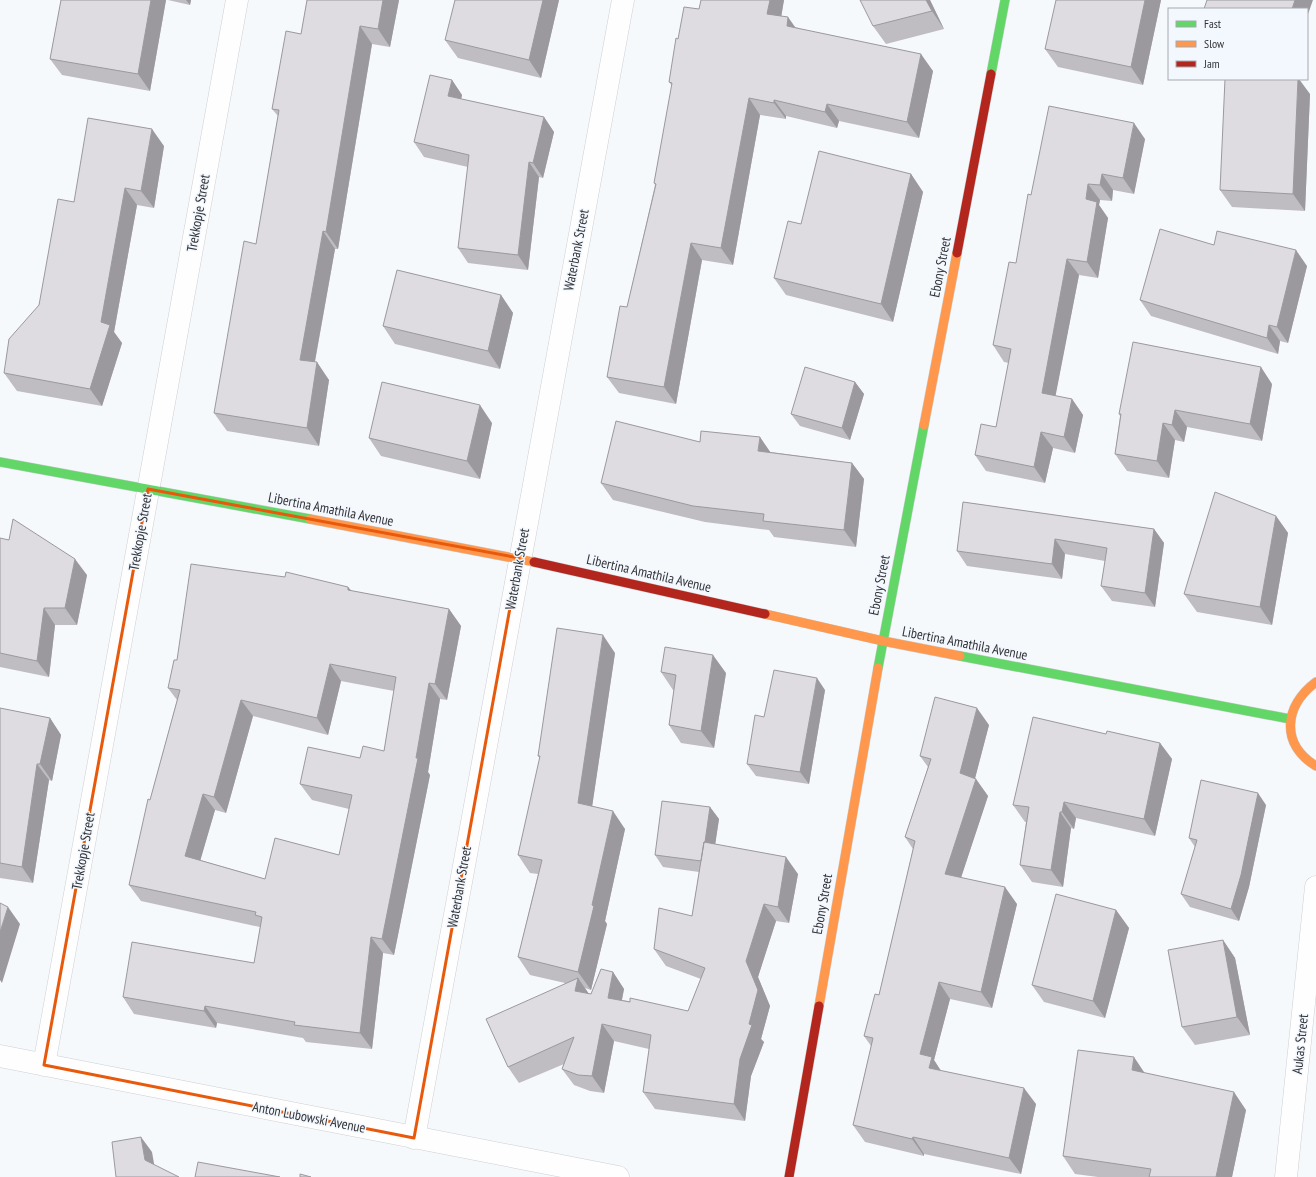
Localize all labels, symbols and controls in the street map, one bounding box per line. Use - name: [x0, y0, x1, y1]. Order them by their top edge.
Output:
- legend: [1168, 8, 1308, 80]
- text: Fast: [1204, 16, 1222, 31]
- text: Slow: [1204, 36, 1225, 51]
- text: Jam: [1203, 56, 1220, 71]
- street label: Trekkopje Street: [182, 173, 214, 253]
- street label: Waterbank Street: [559, 208, 593, 292]
- street label: Ebony Street: [925, 235, 955, 299]
- street label: Libertina Amathila Avenue: [267, 488, 395, 530]
- street label: Trekkopje Street: [124, 492, 156, 572]
- street label: Waterbank Street: [501, 527, 533, 611]
- street label: Libertina Amathila Avenue: [585, 550, 713, 596]
- street label: Ebony Street: [864, 553, 894, 617]
- street label: Libertina Amathila Avenue: [901, 622, 1029, 664]
- street label: Trekkopje Street: [67, 811, 99, 891]
- street label: Waterbank Street: [443, 845, 475, 929]
- street label: Ebony Street: [808, 872, 836, 936]
- street label: Aukas Street: [1288, 1013, 1312, 1075]
- street label: Anton Lubowski Avenue: [251, 1097, 367, 1137]

